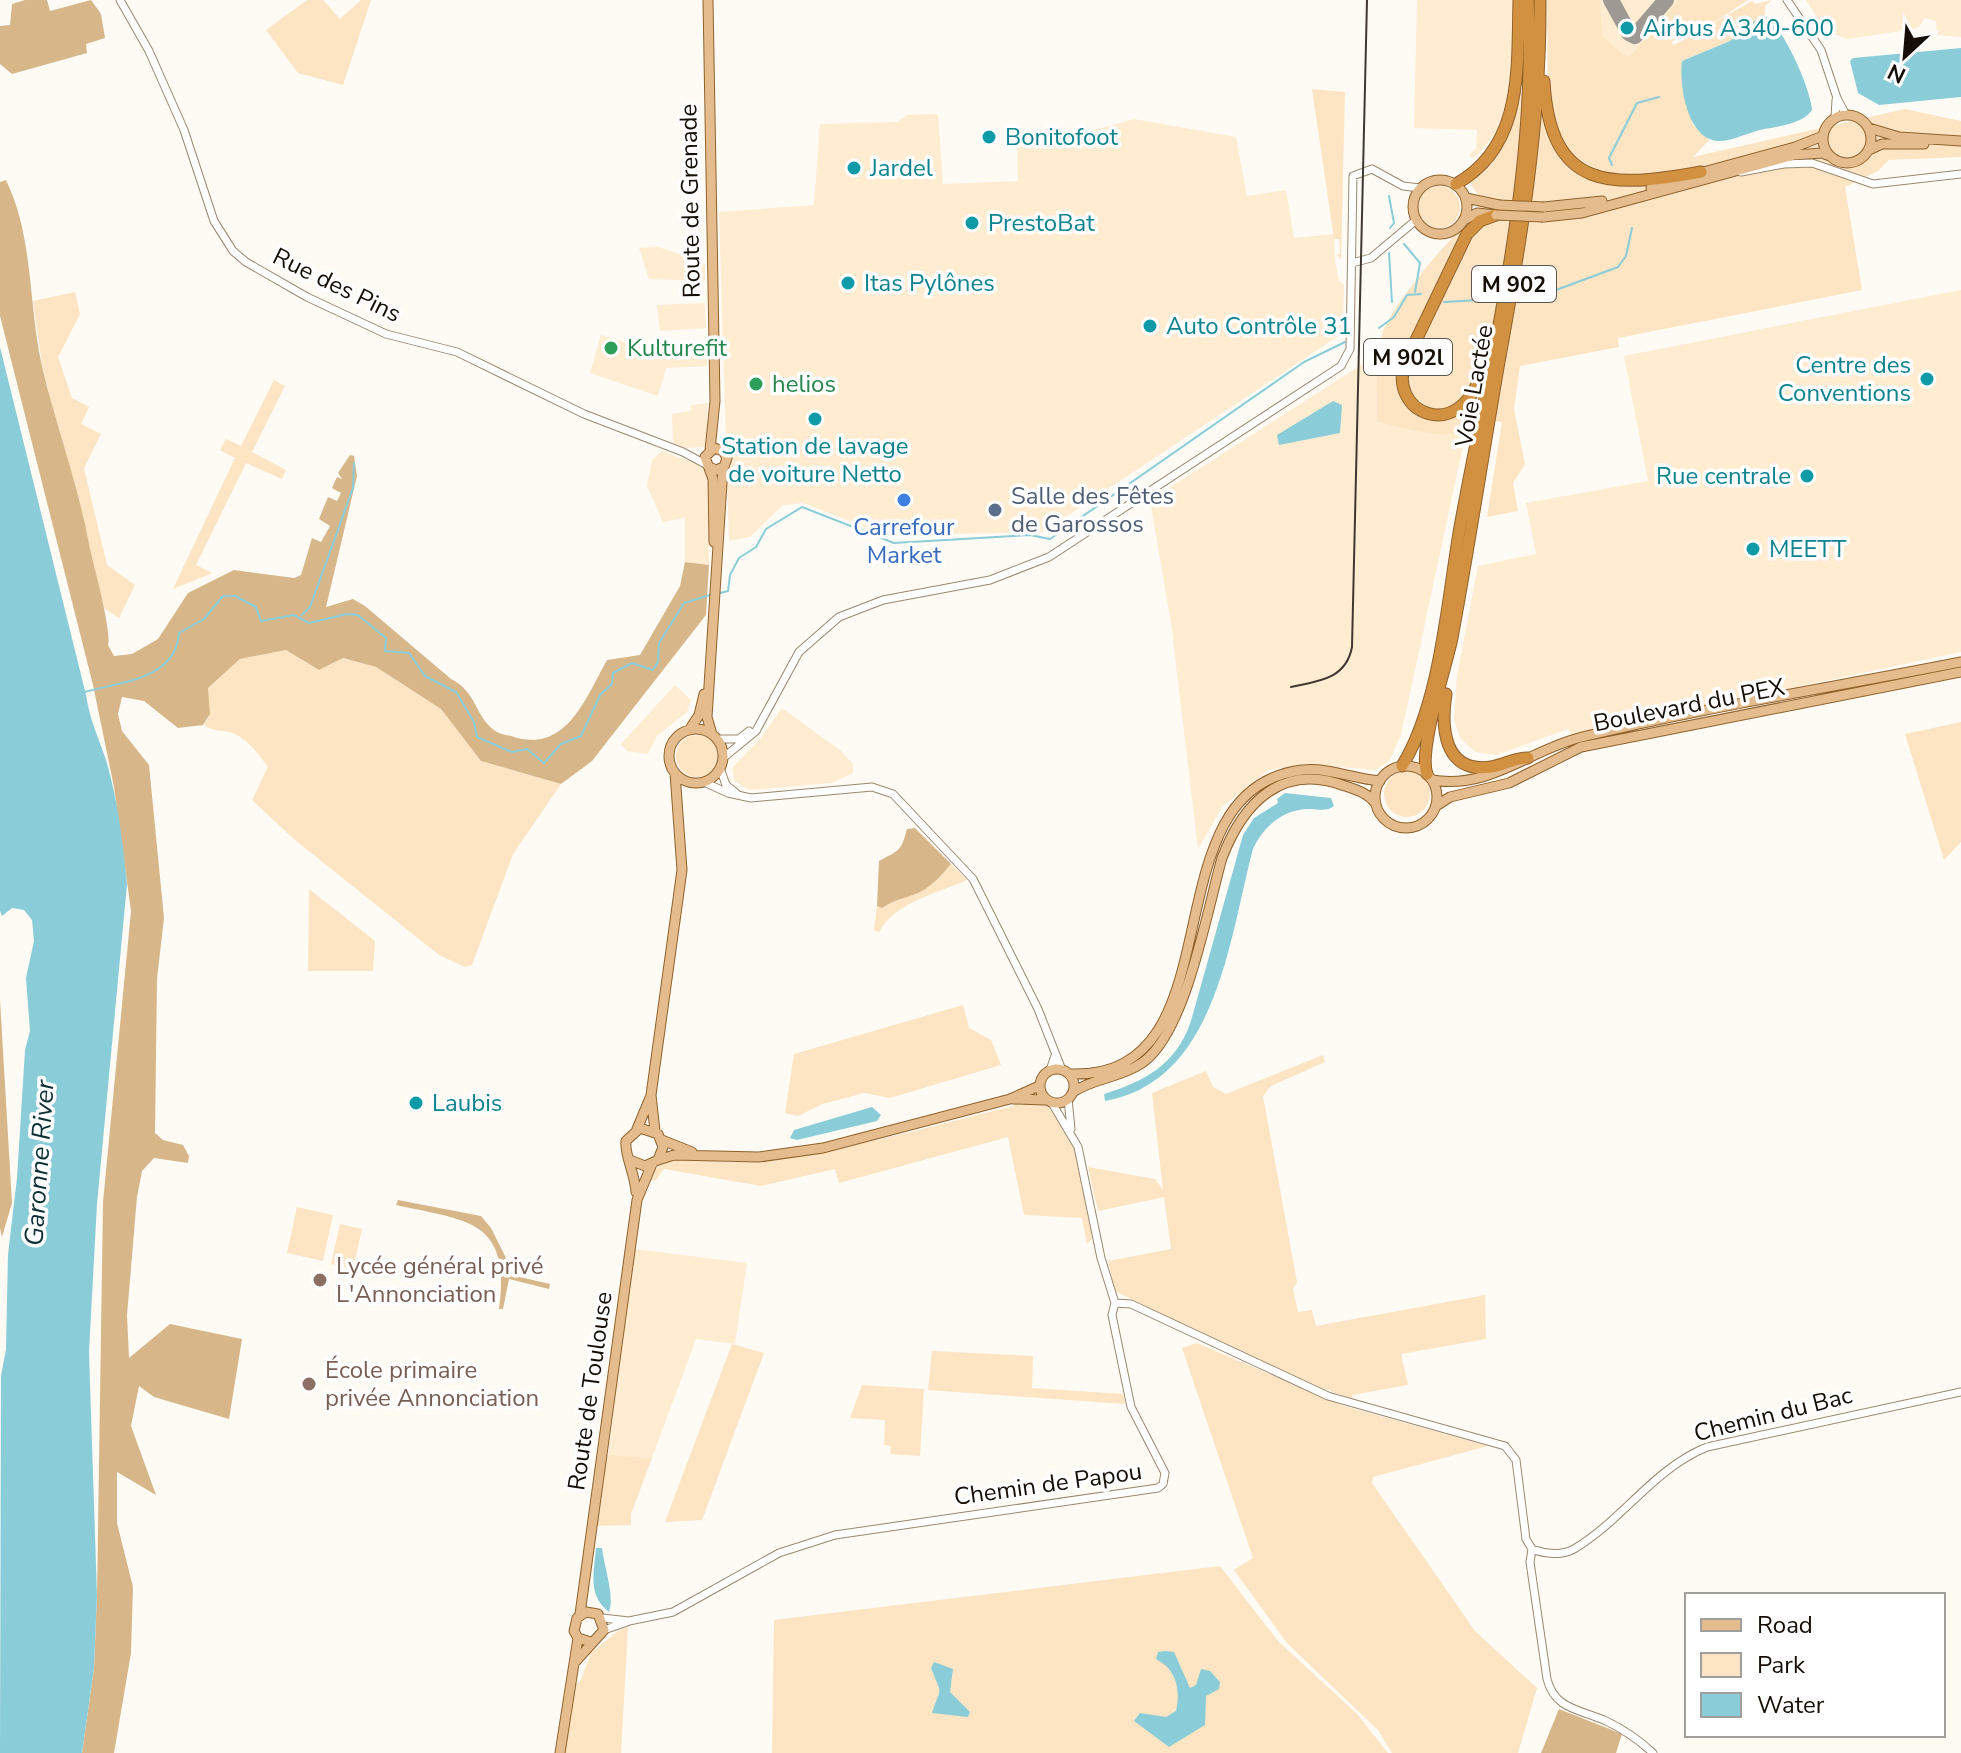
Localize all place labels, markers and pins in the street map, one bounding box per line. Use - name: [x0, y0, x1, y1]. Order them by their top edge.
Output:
- place label: Airbus A340-600: [1643, 12, 1834, 44]
- marker: Airbus A340-600: [1618, 19, 1636, 37]
- place label: Bonitofoot: [1005, 121, 1118, 153]
- marker: Bonitofoot: [980, 128, 998, 146]
- place label: Jardel: [869, 152, 933, 184]
- marker: Jardel: [845, 159, 863, 177]
- place label: PrestoBat: [988, 207, 1095, 239]
- marker: PrestoBat: [963, 214, 981, 232]
- place label: Itas Pylônes: [864, 267, 995, 299]
- marker: Itas Pylônes: [839, 274, 857, 292]
- place label: Auto Contrôle 31: [1166, 310, 1352, 342]
- marker: Auto Contrôle 31: [1141, 317, 1159, 335]
- place label: Kulturefit: [627, 332, 728, 364]
- marker: Kulturefit: [602, 339, 620, 357]
- place label: Centre des Conventions: [1778, 349, 1911, 409]
- place label: helios: [772, 368, 836, 400]
- marker: Centre des Conventions: [1918, 370, 1936, 388]
- marker: helios: [747, 375, 765, 393]
- marker: Station de lavage de voiture Netto: [806, 410, 824, 428]
- place label: Station de lavage de voiture Netto: [721, 430, 909, 490]
- place label: Rue centrale: [1656, 460, 1791, 492]
- marker: Rue centrale: [1798, 467, 1816, 485]
- place label: Salle des Fêtes de Garossos: [1011, 480, 1174, 540]
- marker: Carrefour Market: [895, 491, 913, 509]
- marker: Salle des Fêtes de Garossos: [986, 501, 1004, 519]
- place label: Carrefour Market: [853, 511, 955, 571]
- place label: MEETT: [1769, 533, 1847, 565]
- marker: MEETT: [1744, 540, 1762, 558]
- place label: Laubis: [432, 1087, 502, 1119]
- marker: Laubis: [407, 1094, 425, 1112]
- place label: Lycée général privé L'Annonciation: [336, 1250, 544, 1310]
- marker: Lycée général privé L'Annonciation: [311, 1271, 329, 1289]
- place label: École primaire privée Annonciation: [325, 1354, 539, 1414]
- marker: École primaire privée Annonciation: [300, 1375, 318, 1393]

